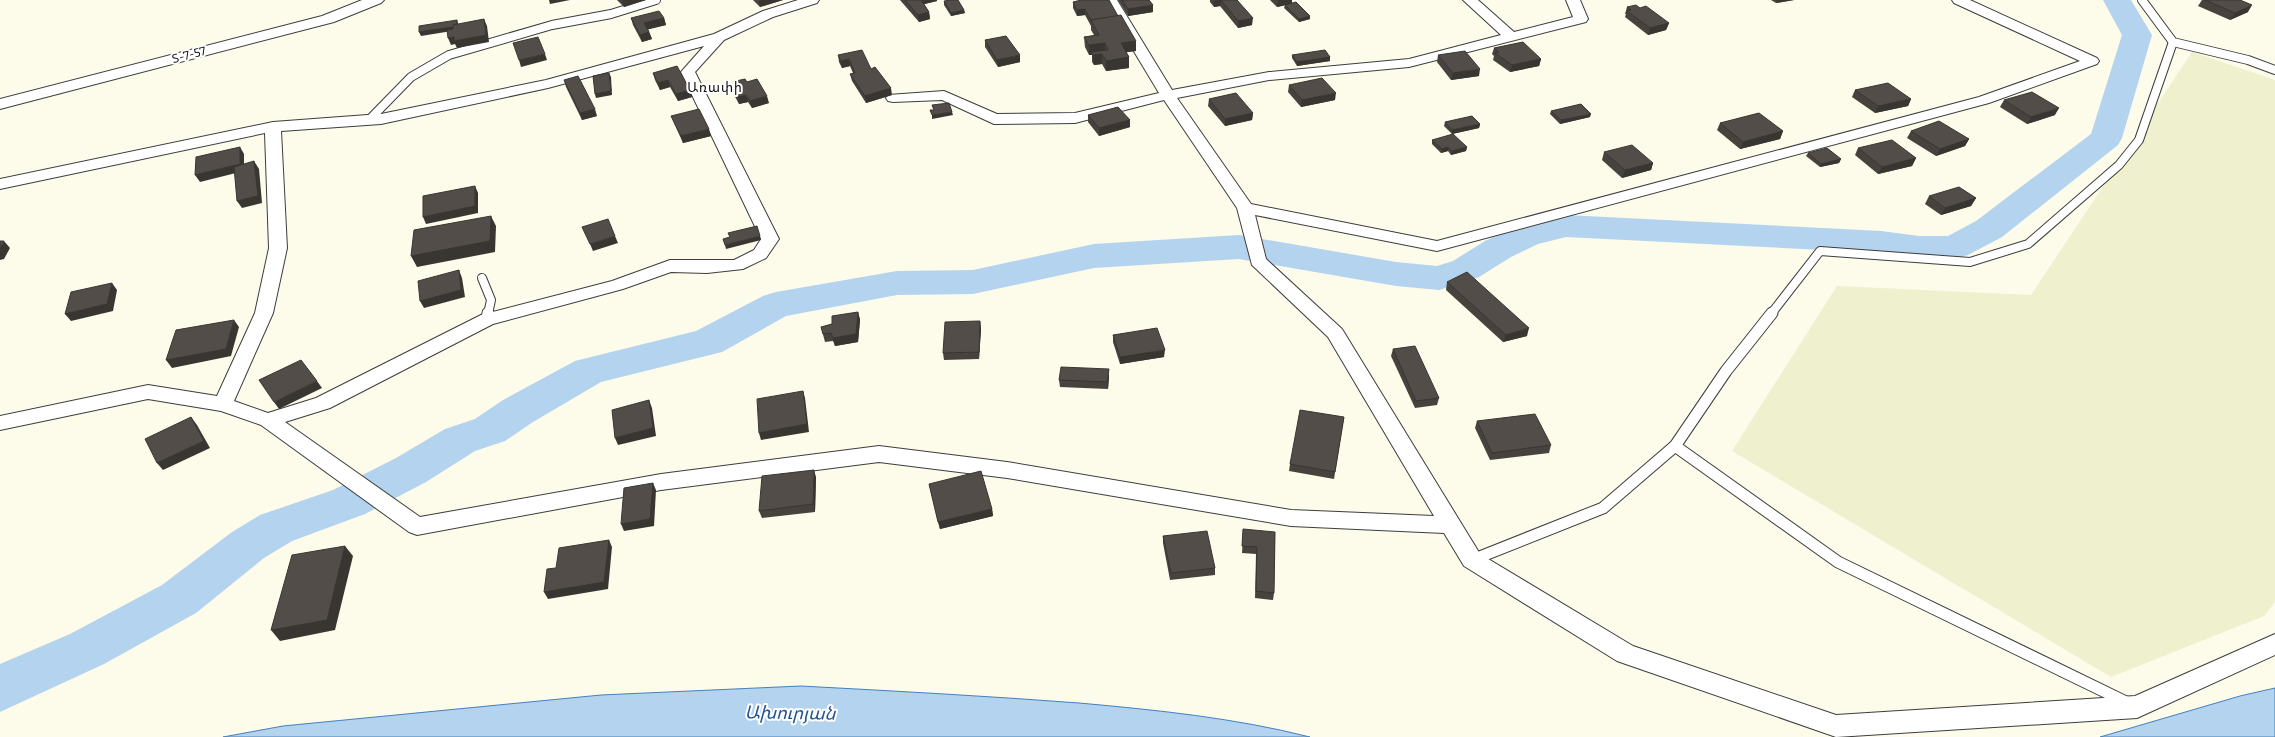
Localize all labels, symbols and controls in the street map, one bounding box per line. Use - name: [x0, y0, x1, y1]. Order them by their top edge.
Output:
- street label: Տ-7-57: [171, 44, 207, 66]
- district label: Առափի: [687, 80, 743, 95]
- water label: Ախուրյան: [744, 701, 837, 725]

